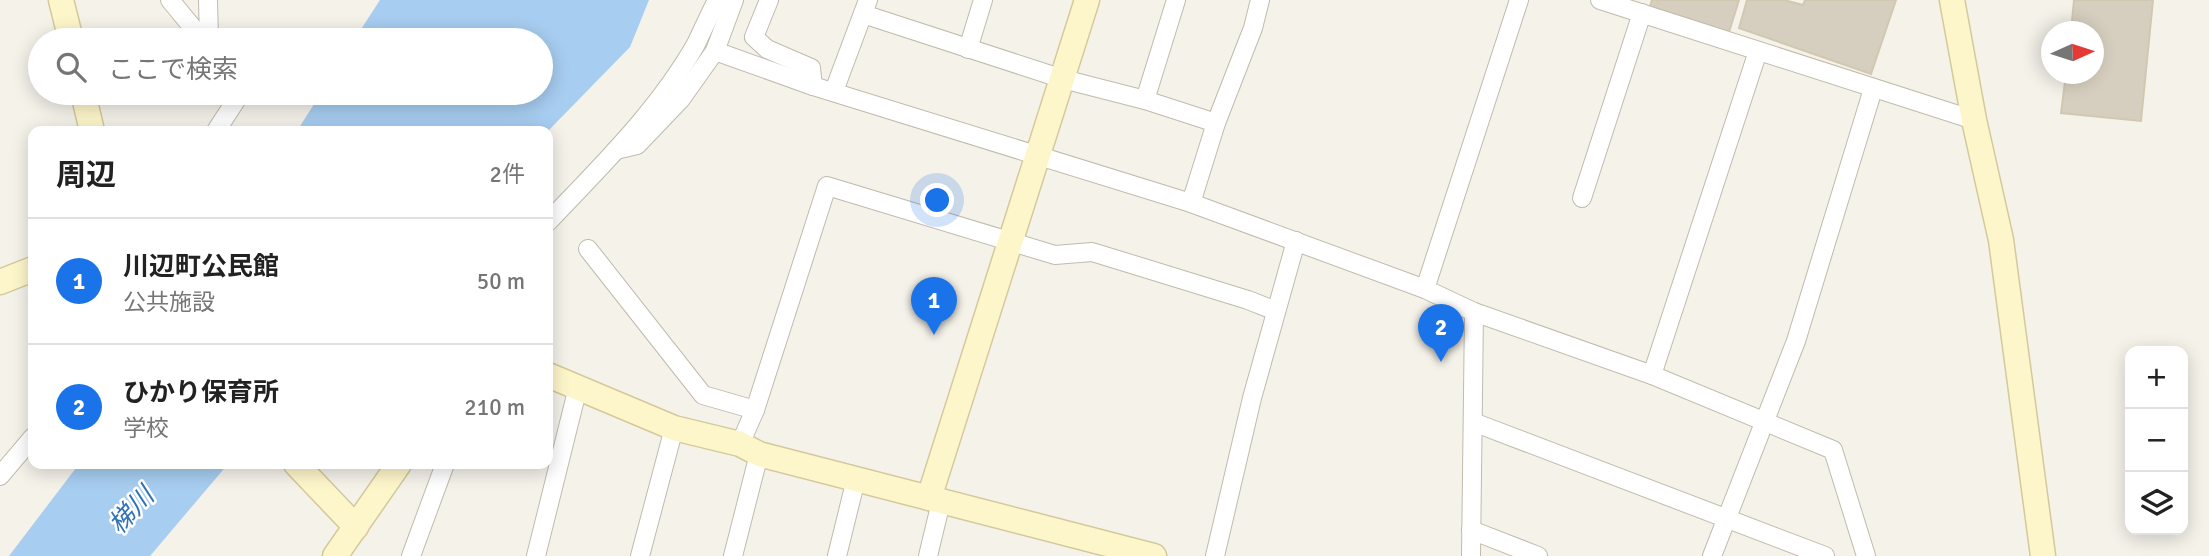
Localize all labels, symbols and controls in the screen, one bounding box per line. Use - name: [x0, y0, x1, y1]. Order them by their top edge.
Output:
- north arrow: [2041, 21, 2104, 84]
- search box: [28, 28, 553, 105]
- icon: search: [52, 48, 90, 86]
- text: ここで検索: [108, 54, 238, 86]
- text: 周辺: [56, 157, 116, 194]
- text: 2件: [490, 160, 525, 189]
- your location: [920, 183, 954, 217]
- text: 川辺町公民館: [123, 251, 279, 283]
- text: 1: [73, 267, 85, 296]
- text: 50 m: [477, 267, 525, 296]
- pin: 1: [911, 277, 957, 335]
- text: 公共施設: [123, 288, 215, 317]
- pin: 2: [1418, 304, 1464, 362]
- map controls: [2125, 346, 2188, 535]
- button: +: [2125, 346, 2188, 409]
- text: ひかり保育所: [123, 377, 279, 409]
- text: 2: [73, 393, 85, 422]
- text: 210 m: [464, 393, 525, 422]
- button: −: [2125, 409, 2188, 472]
- text: 学校: [123, 414, 169, 443]
- button: layers: [2125, 472, 2188, 535]
- water label: 梯川: [102, 479, 163, 541]

